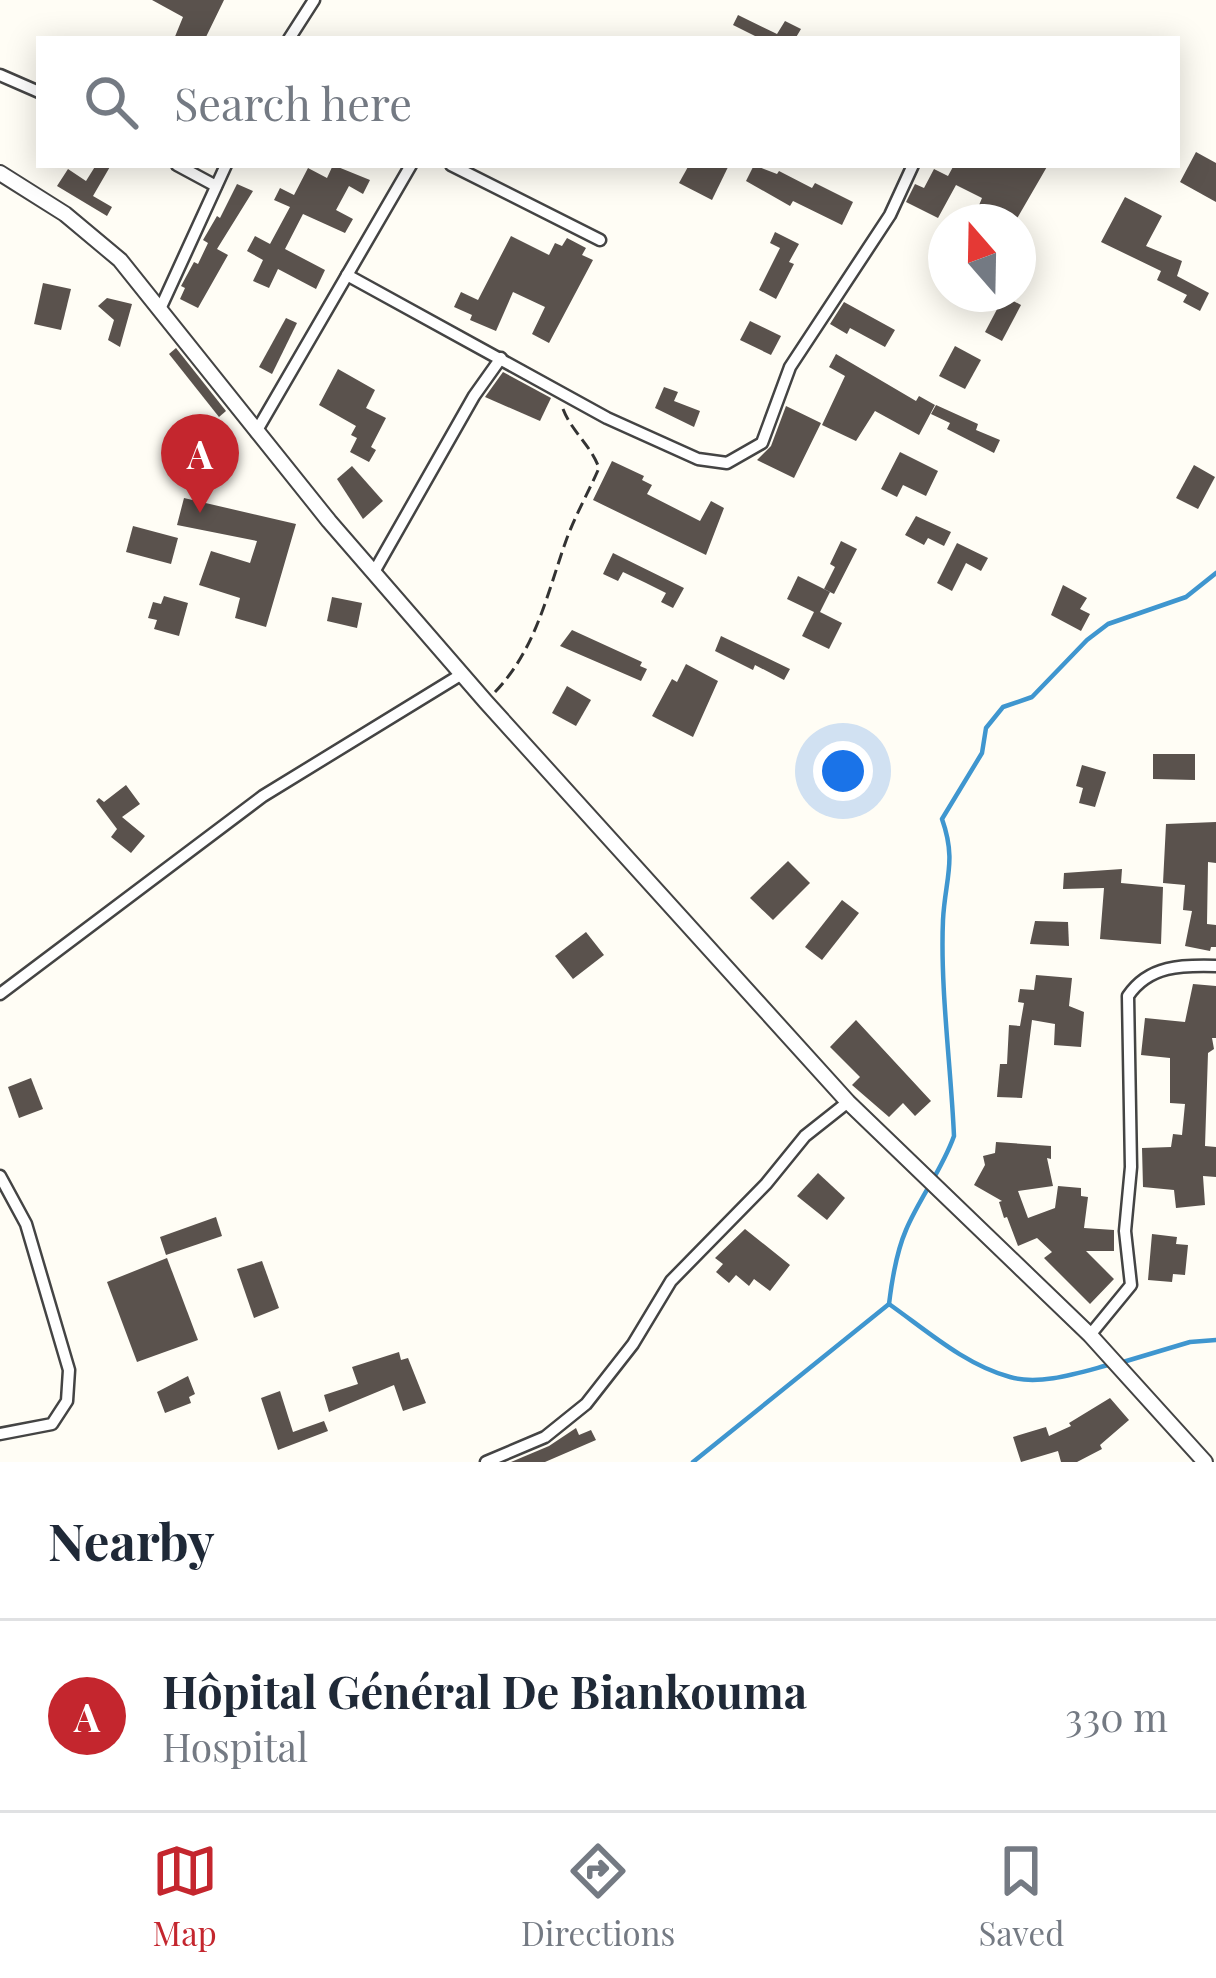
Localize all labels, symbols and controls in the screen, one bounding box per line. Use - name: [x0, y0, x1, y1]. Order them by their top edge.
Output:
- search box: [36, 36, 1180, 168]
- icon: search: [78, 69, 144, 135]
- text: Search here: [174, 72, 412, 132]
- north arrow: [928, 204, 1036, 312]
- pin: A: [161, 414, 239, 513]
- your location: [813, 741, 873, 801]
- text: Nearby: [48, 1506, 214, 1574]
- text: Hôpital Général De Biankouma: [162, 1660, 807, 1720]
- text: A: [74, 1690, 100, 1742]
- text: 330 m: [1065, 1690, 1168, 1742]
- text: Hospital: [162, 1720, 308, 1772]
- tab: Map: [152, 1838, 218, 1954]
- tab: Directions: [521, 1838, 675, 1954]
- tab: Saved: [979, 1838, 1064, 1954]

